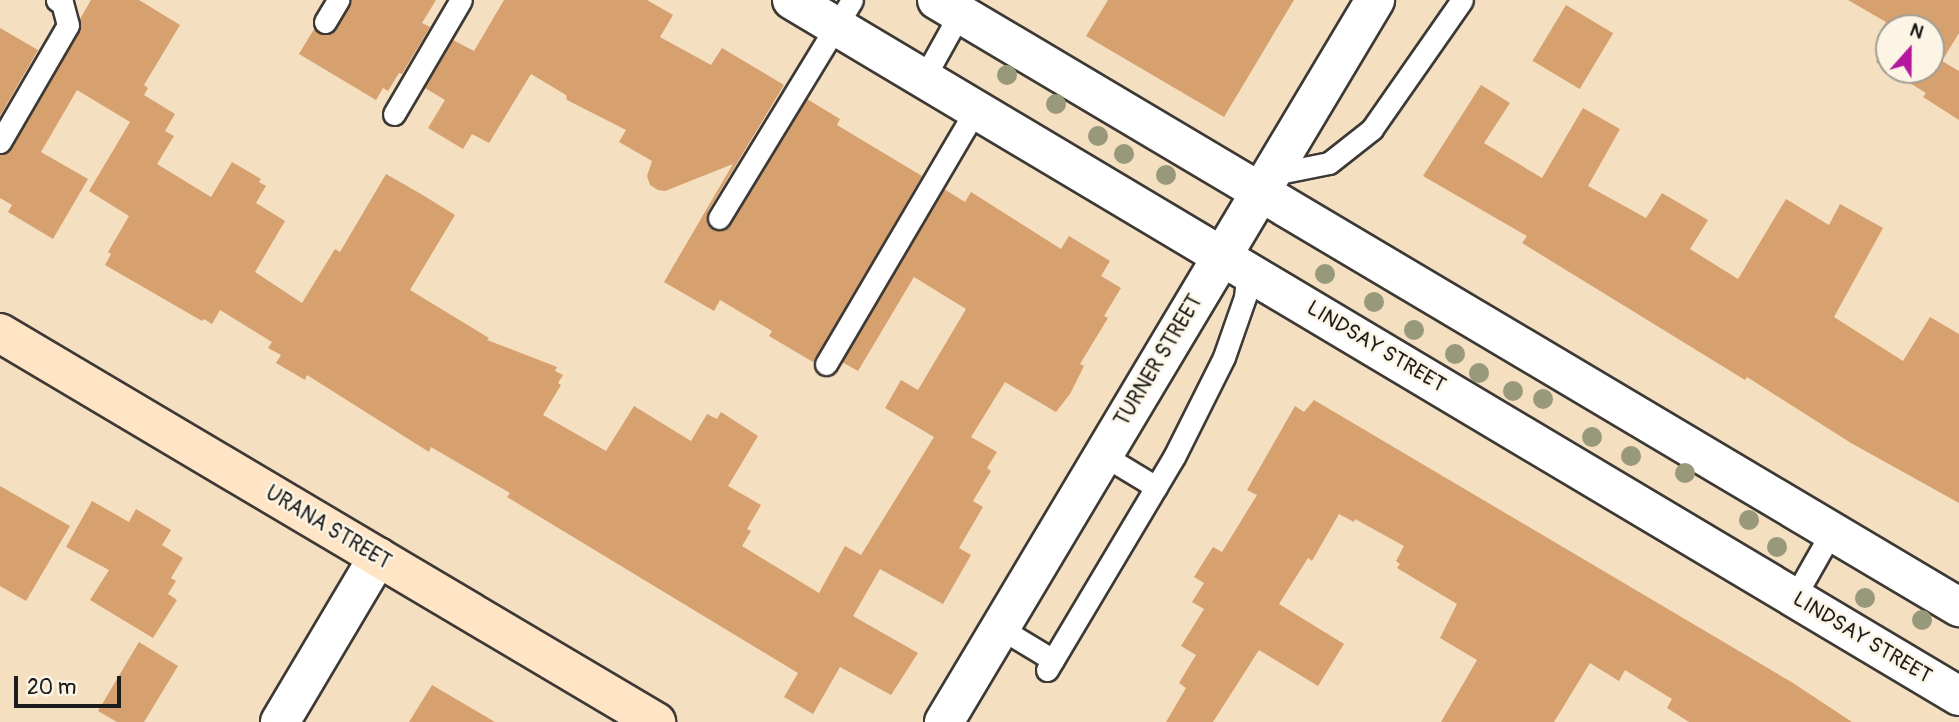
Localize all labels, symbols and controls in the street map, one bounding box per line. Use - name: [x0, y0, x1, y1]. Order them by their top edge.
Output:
- north arrow: [1875, 14, 1945, 84]
- text: N: [1906, 18, 1927, 45]
- street label: TURNER STREET: [1110, 291, 1208, 431]
- street label: LINDSAY STREET: [1302, 296, 1450, 398]
- street label: URANA STREET: [261, 481, 395, 575]
- street label: LINDSAY STREET: [1788, 587, 1936, 689]
- scale bar: [18, 662, 124, 706]
- text: 20 m: [27, 674, 76, 701]

